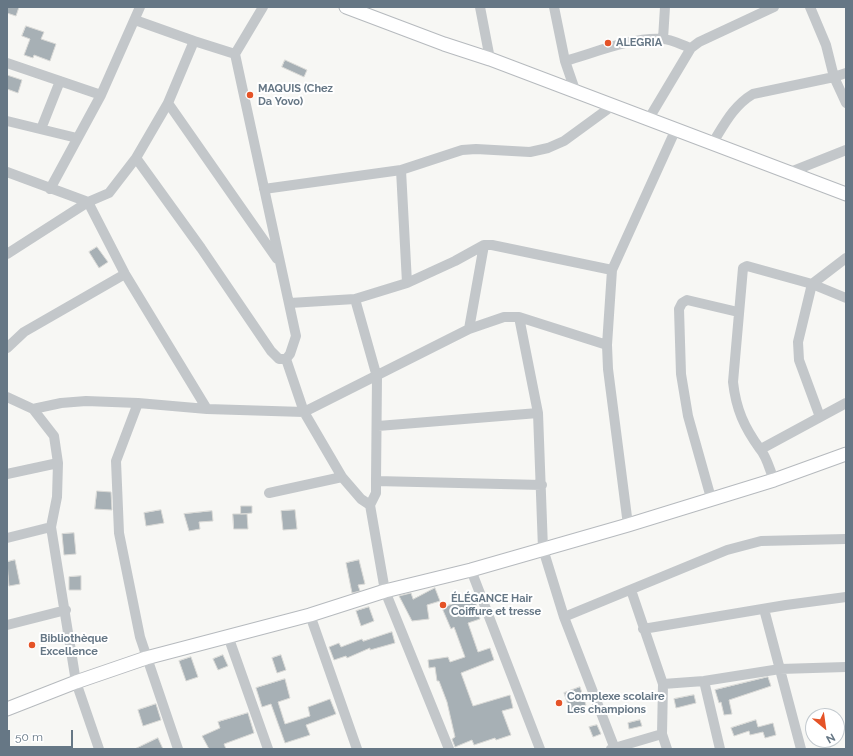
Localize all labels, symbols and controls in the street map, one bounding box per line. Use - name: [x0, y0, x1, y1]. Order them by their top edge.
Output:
- place label: ALEGRIA: [616, 36, 662, 50]
- marker: ALEGRIA: [603, 38, 613, 48]
- place label: MAQUIS (Chez Da Yovo): [258, 82, 333, 108]
- marker: MAQUIS (Chez Da Yovo): [245, 90, 255, 100]
- place label: ÉLÉGANCE Hair Coiffure et tresse: [451, 592, 541, 618]
- marker: ÉLÉGANCE Hair Coiffure et tresse: [438, 600, 448, 610]
- place label: Bibliothèque Excellence: [40, 632, 108, 658]
- marker: Bibliothèque Excellence: [27, 640, 37, 650]
- place label: Complexe scolaire Les champions: [567, 690, 665, 716]
- marker: Complexe scolaire Les champions: [554, 698, 564, 708]
- north arrow: [805, 708, 845, 748]
- scale bar: [10, 722, 75, 748]
- text: 50 m: [15, 730, 43, 744]
- text: N: [824, 730, 837, 746]

